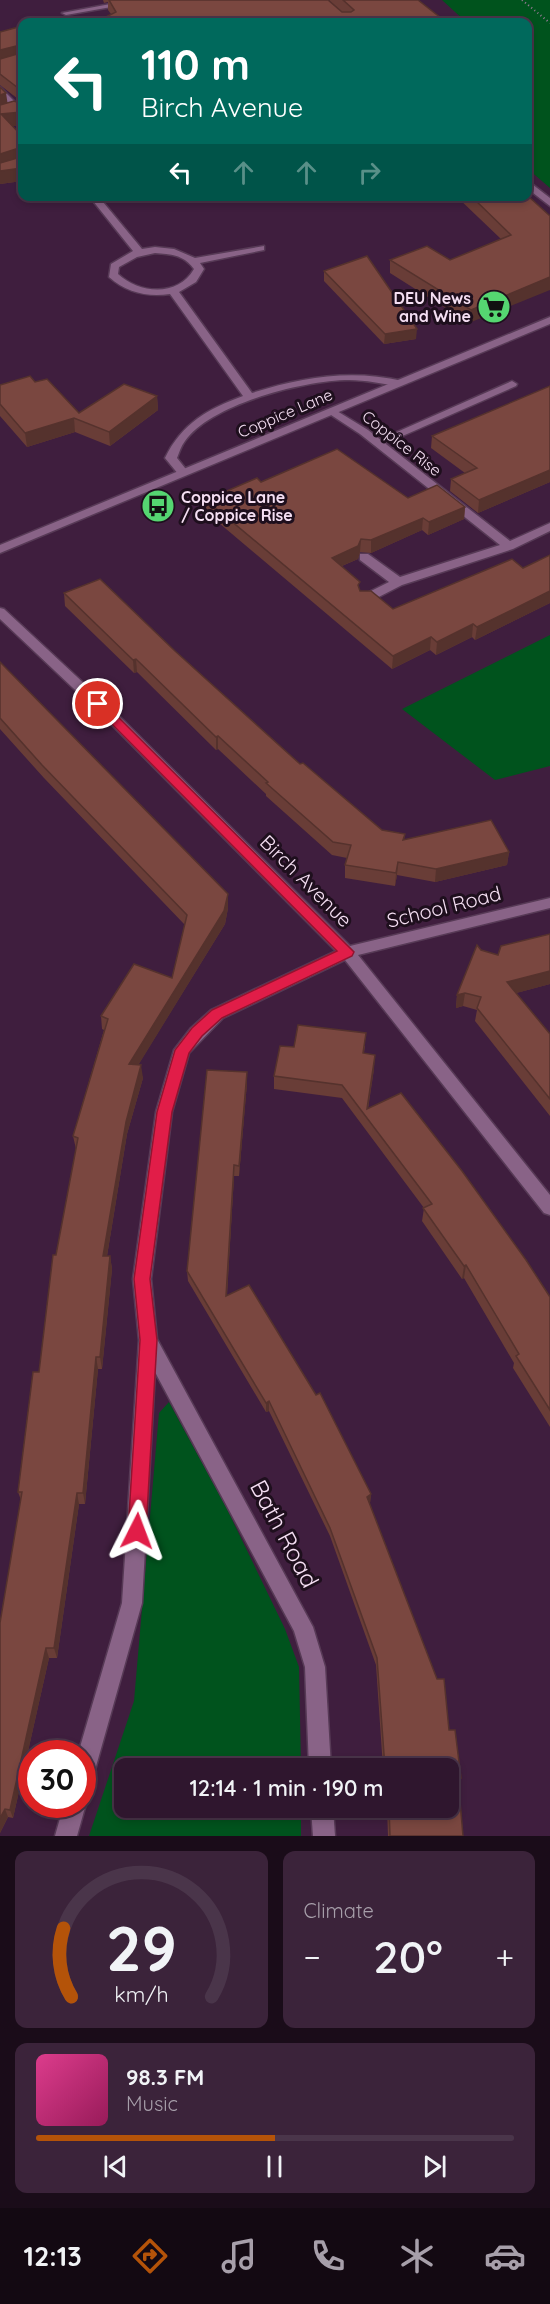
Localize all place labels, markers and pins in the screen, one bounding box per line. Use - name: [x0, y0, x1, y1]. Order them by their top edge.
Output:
- place label: DEU News and Wine: [394, 288, 471, 326]
- supermarket icon: DEU News and Wine: [476, 289, 512, 325]
- place label: Coppice Lane / Coppice Rise: [181, 487, 293, 525]
- bus stop icon: Coppice Lane / Coppice Rise: [140, 488, 176, 524]
- pin: [72, 678, 123, 729]

